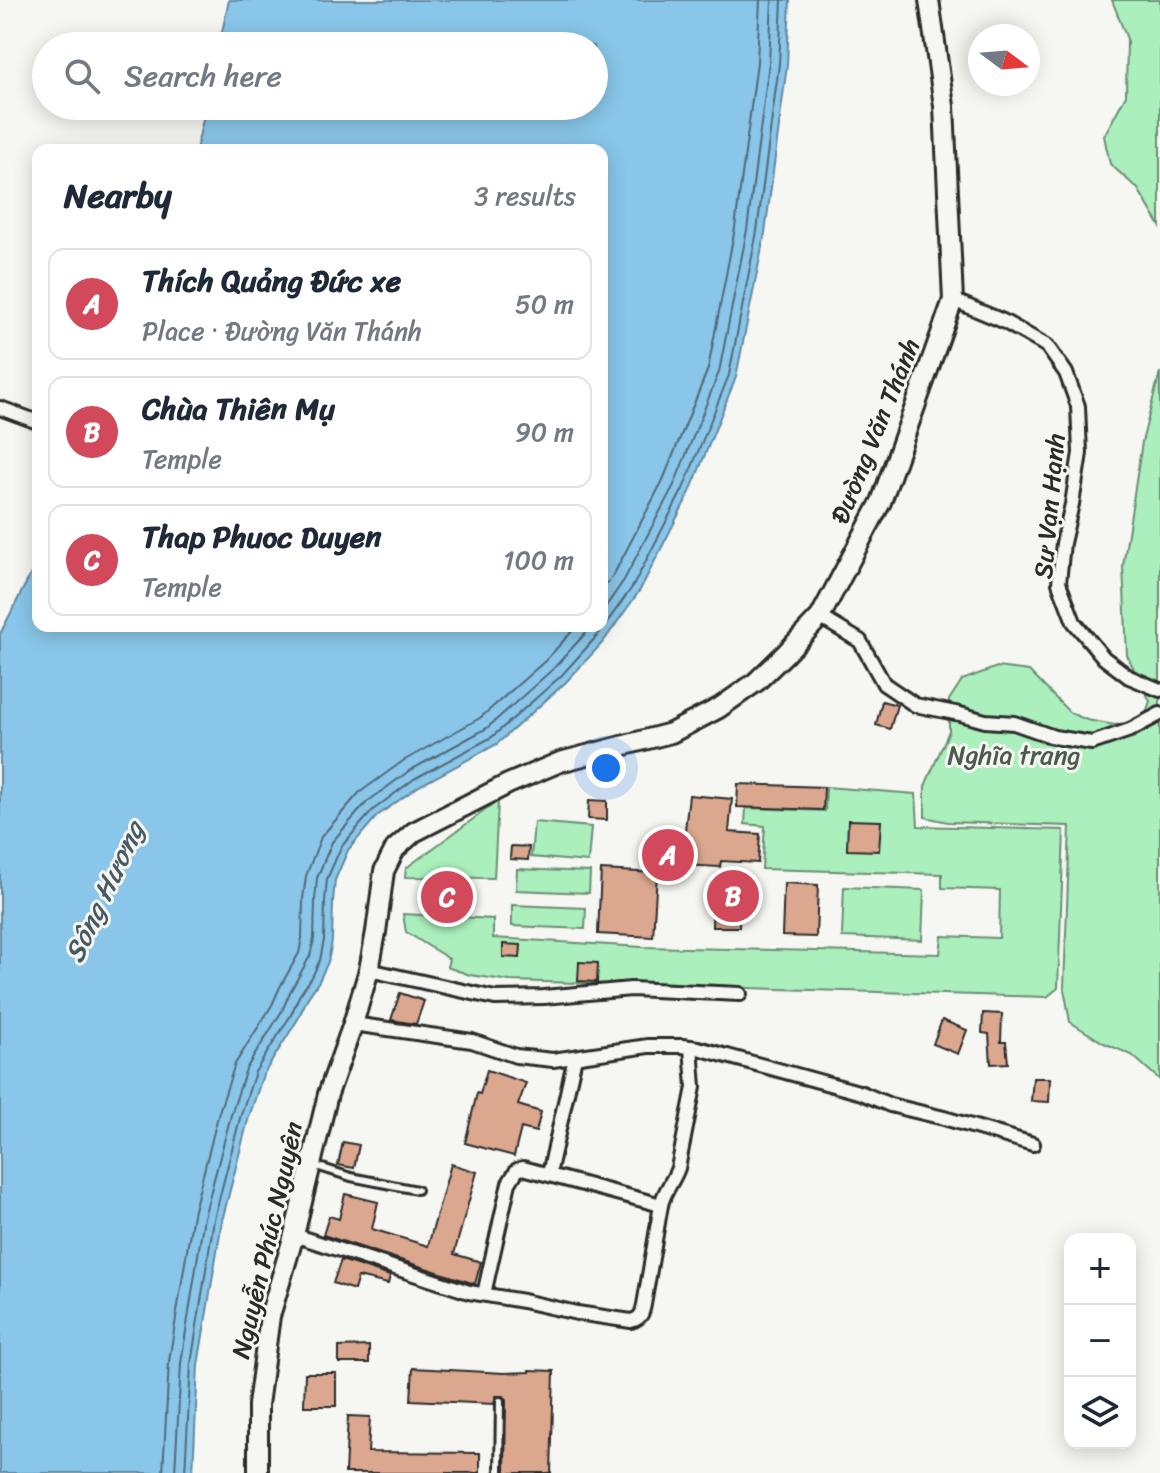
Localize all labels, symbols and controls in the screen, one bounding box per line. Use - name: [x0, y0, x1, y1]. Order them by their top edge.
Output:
- north arrow: [968, 24, 1040, 96]
- search box: [32, 32, 608, 120]
- text: Search here: [124, 49, 282, 103]
- icon: search: [60, 54, 104, 98]
- text: Nearby: [64, 166, 172, 226]
- text: 3 results: [474, 173, 576, 219]
- text: Thích Quảng Đức xe: [142, 254, 401, 308]
- text: A: [83, 281, 101, 327]
- text: 50 m: [515, 281, 574, 327]
- text: Place · Đường Văn Thánh: [142, 308, 422, 354]
- street label: Đường Văn Thánh: [817, 331, 933, 531]
- text: Chùa Thiên Mụ: [142, 382, 335, 436]
- text: B: [84, 409, 100, 455]
- text: 90 m: [515, 409, 574, 455]
- street label: Sư Vạn Hạnh: [1020, 431, 1078, 581]
- text: Temple: [142, 436, 222, 482]
- text: Thap Phuoc Duyen: [142, 510, 381, 564]
- text: C: [84, 537, 100, 583]
- text: 100 m: [503, 537, 574, 583]
- text: Temple: [142, 564, 222, 610]
- park label: Nghĩa trang: [947, 732, 1081, 778]
- your location: [586, 748, 626, 788]
- water label: Sông Hương: [50, 810, 159, 971]
- pin: A: [642, 825, 694, 885]
- pin: B: [707, 866, 759, 926]
- pin: C: [421, 867, 473, 927]
- street label: Nguyễn Phúc Nguyên: [217, 1117, 317, 1363]
- map controls: [1064, 1233, 1136, 1449]
- button: +: [1064, 1233, 1136, 1305]
- button: −: [1064, 1305, 1136, 1377]
- button: layers: [1064, 1377, 1136, 1449]

